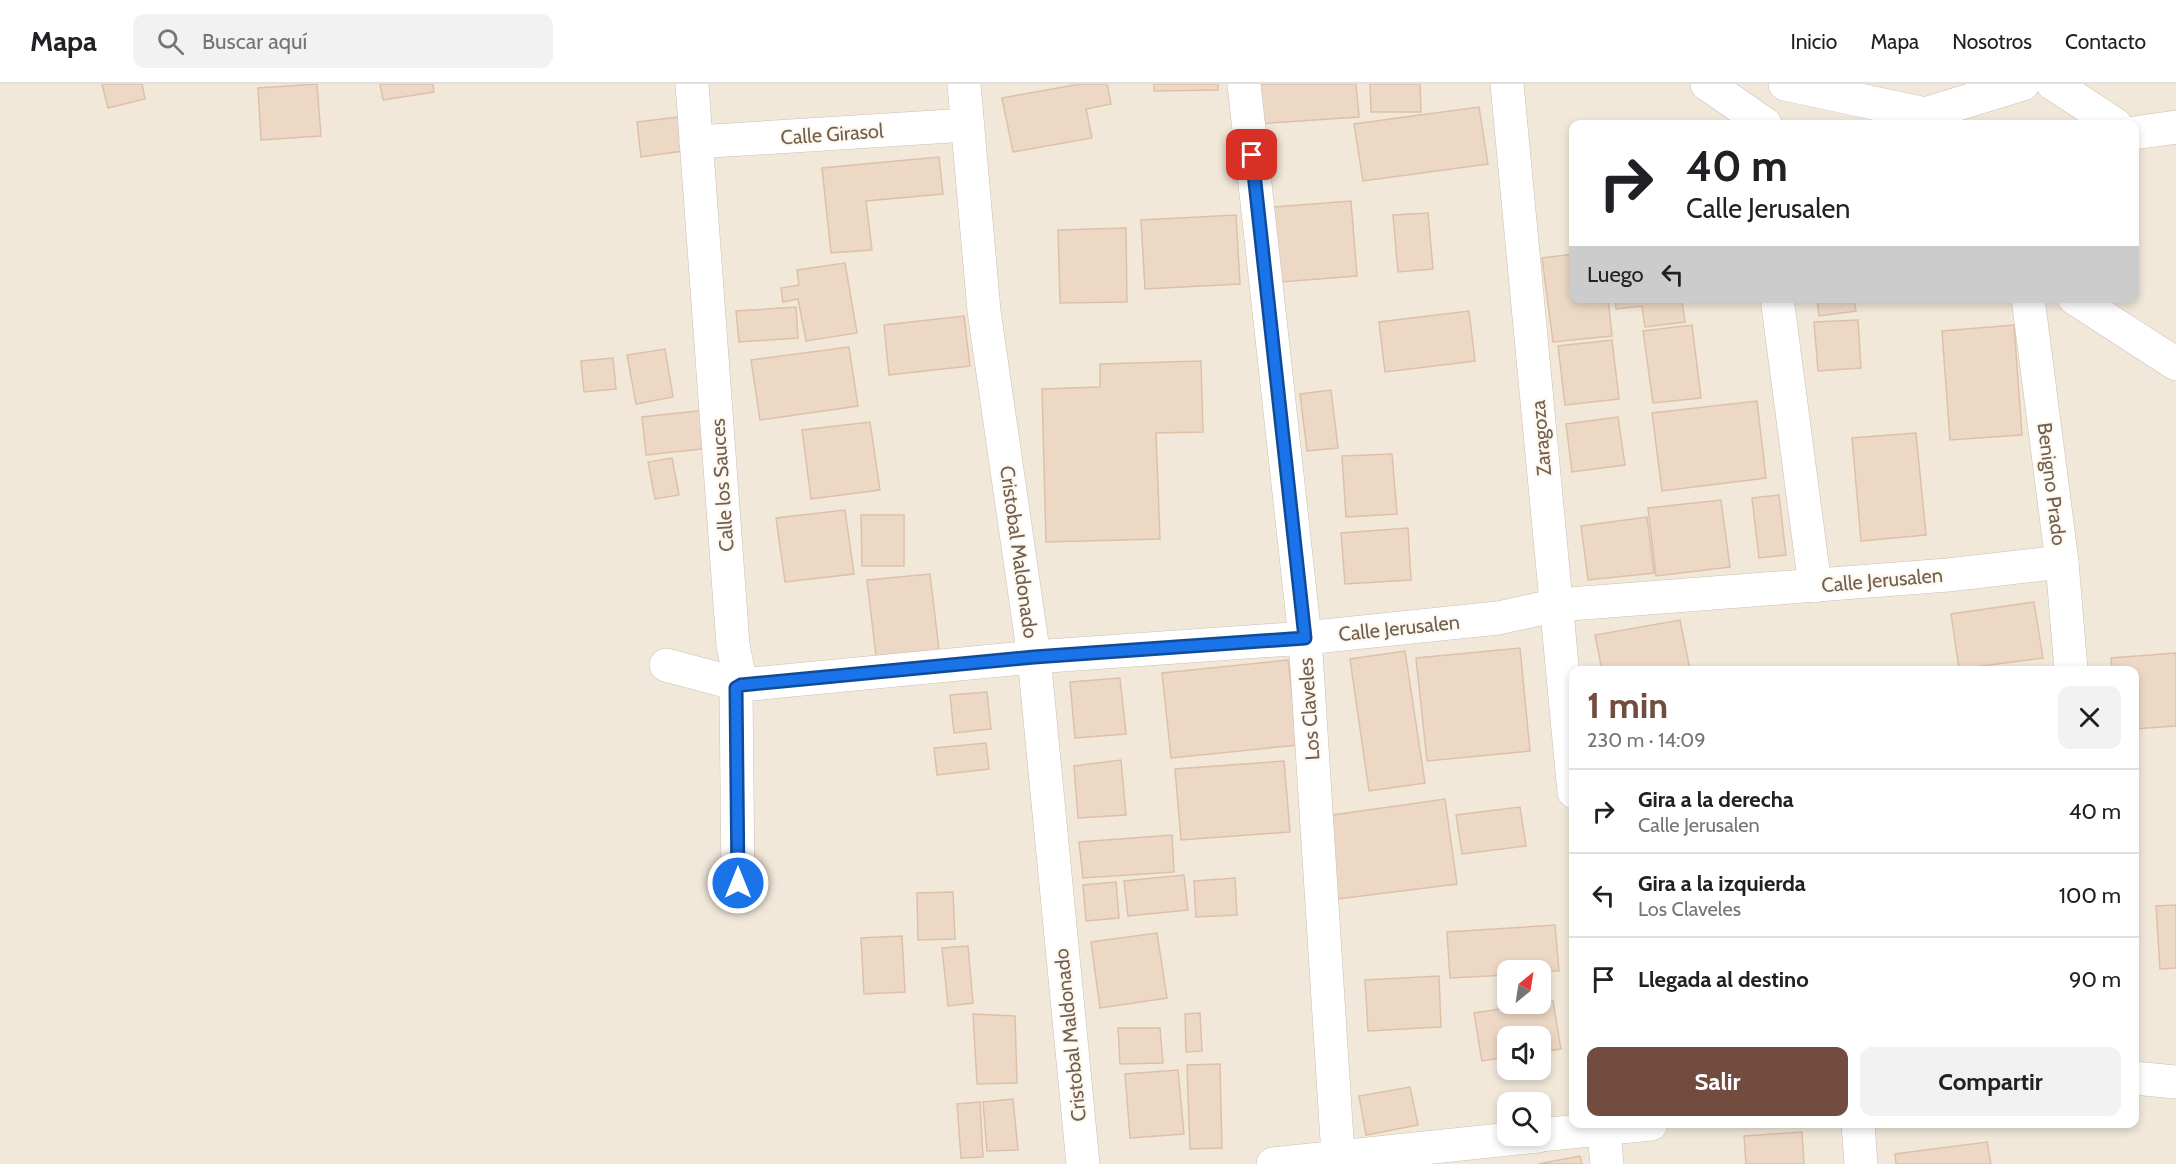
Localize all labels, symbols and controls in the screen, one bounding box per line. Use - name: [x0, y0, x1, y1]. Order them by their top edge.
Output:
- search box: [133, 14, 553, 68]
- text: Mapa: [30, 24, 97, 58]
- icon: search: [154, 25, 187, 58]
- text: Buscar aquí: [202, 28, 307, 55]
- text: Inicio: [1790, 29, 1837, 54]
- text: Mapa: [1870, 29, 1919, 54]
- text: Nosotros: [1952, 29, 2032, 54]
- text: Contacto: [2065, 29, 2146, 54]
- street label: Calle Girasol: [780, 118, 885, 150]
- pin: [1226, 129, 1277, 180]
- icon: arrive: [1235, 138, 1268, 171]
- text: 40 m: [1686, 140, 1788, 192]
- icon: right: [1587, 144, 1665, 222]
- text: Calle Jerusalen: [1686, 192, 1850, 225]
- icon: left: [1656, 258, 1689, 291]
- text: Luego: [1587, 261, 1644, 288]
- street label: Zaragoza: [1526, 399, 1556, 477]
- street label: Calle los Sauces: [705, 418, 739, 552]
- street label: Benigno Prado: [2033, 421, 2071, 547]
- street label: Cristobal Maldonado: [995, 464, 1043, 640]
- street label: Calle Jerusalen: [1820, 563, 1944, 597]
- street label: Calle Jerusalen: [1337, 610, 1461, 646]
- street label: Los Claveles: [1293, 657, 1325, 761]
- text: 1 min: [1587, 683, 1668, 727]
- button: close: [2058, 686, 2121, 749]
- text: 230 m · 14:09: [1587, 728, 1706, 752]
- text: Gira a la derecha: [1638, 786, 1794, 813]
- icon: right: [1587, 795, 1620, 828]
- text: 40 m: [2069, 798, 2121, 825]
- text: Calle Jerusalen: [1638, 813, 1760, 837]
- position arrow: [706, 851, 770, 915]
- text: Gira a la izquierda: [1638, 870, 1806, 897]
- icon: left: [1587, 879, 1620, 912]
- text: 100 m: [2059, 882, 2121, 909]
- text: Los Claveles: [1638, 897, 1741, 921]
- street label: Cristobal Maldonado: [1049, 947, 1091, 1123]
- north arrow: [1497, 960, 1551, 1014]
- map controls: [1497, 960, 1551, 1146]
- icon: arrive: [1587, 963, 1620, 996]
- text: Llegada al destino: [1638, 966, 1809, 993]
- text: 90 m: [2069, 966, 2121, 993]
- button: sound: [1497, 1026, 1551, 1080]
- button: Salir: [1587, 1047, 1848, 1116]
- button: Compartir: [1860, 1047, 2121, 1116]
- button: search: [1497, 1092, 1551, 1146]

